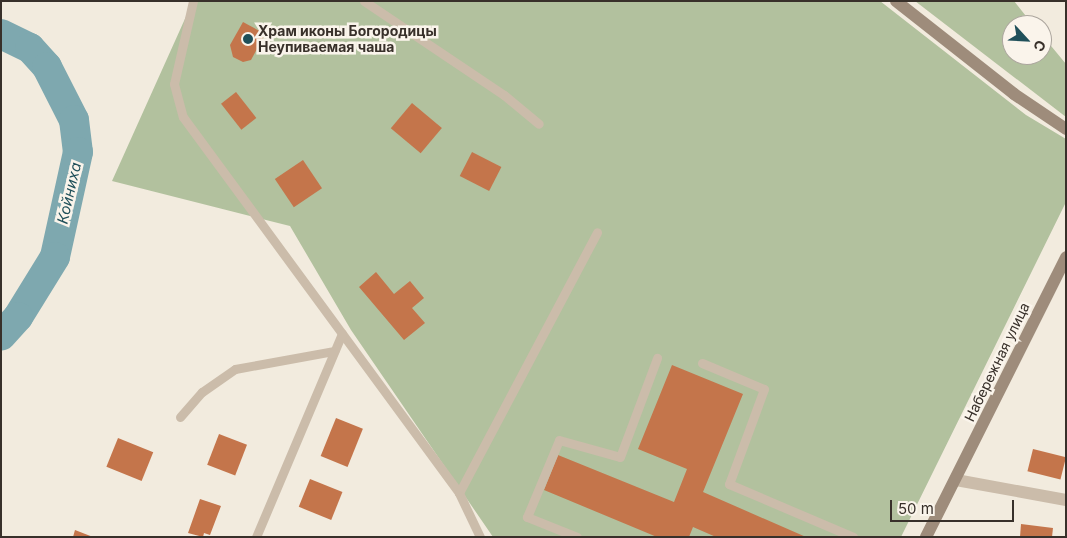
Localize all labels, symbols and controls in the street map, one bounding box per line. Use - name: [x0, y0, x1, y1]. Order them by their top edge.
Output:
- north arrow: [1002, 15, 1052, 65]
- place label: Храм иконы Богородицы Неупиваемая чаша: [258, 23, 437, 56]
- marker: Храм иконы Богородицы Неупиваемая чаша: [242, 33, 254, 45]
- text: С: [1030, 38, 1050, 54]
- water label: Койниха: [53, 161, 85, 225]
- street label: Набережная улица: [961, 300, 1033, 424]
- scale bar: [892, 490, 1016, 522]
- text: 50 m: [898, 499, 934, 518]

